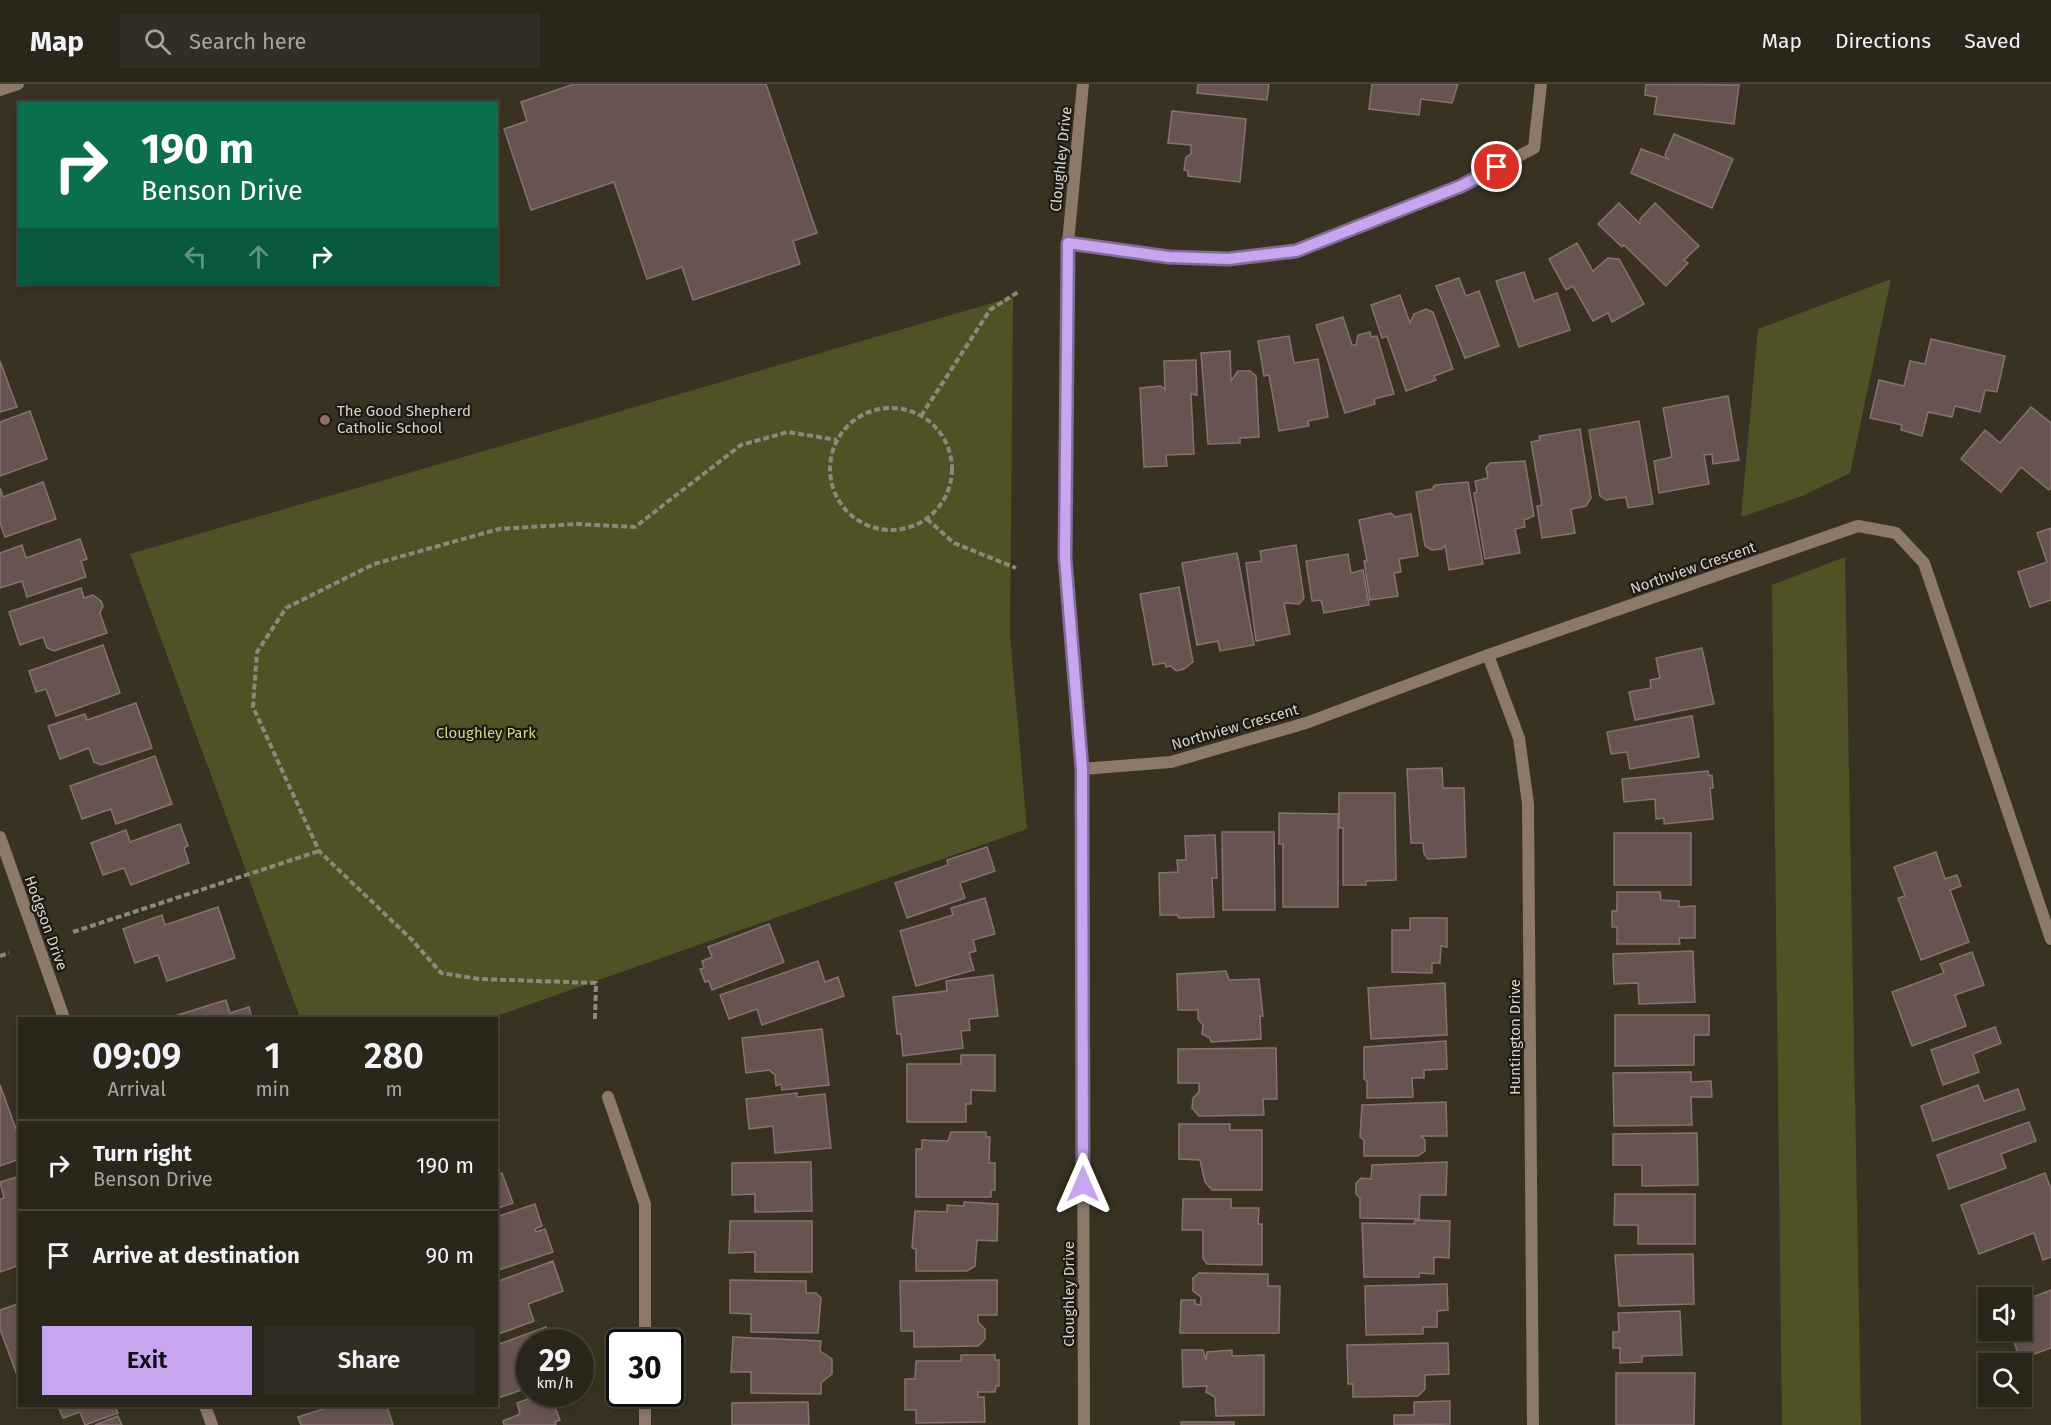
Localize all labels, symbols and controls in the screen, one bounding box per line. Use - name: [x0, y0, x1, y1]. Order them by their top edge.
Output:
- search box: [120, 14, 540, 68]
- text: Map: [30, 25, 84, 58]
- icon: search: [141, 25, 174, 58]
- text: Search here: [189, 28, 307, 55]
- text: Map: [1762, 28, 1802, 54]
- text: Directions: [1835, 28, 1931, 54]
- text: Saved: [1964, 28, 2021, 54]
- street label: Cloughley Drive: [1047, 106, 1075, 212]
- text: 190 m: [141, 124, 254, 174]
- icon: right: [42, 126, 120, 204]
- pin: [1471, 141, 1522, 192]
- icon: arrive: [1480, 150, 1513, 183]
- text: Benson Drive: [141, 175, 303, 207]
- icon: left: [179, 240, 212, 273]
- icon: ahead: [242, 240, 275, 273]
- icon: right: [305, 240, 338, 273]
- place label: The Good Shepherd Catholic School: [337, 402, 471, 437]
- marker: The Good Shepherd Catholic School: [318, 413, 332, 427]
- street label: Northview Crescent: [1628, 538, 1759, 598]
- street label: Northview Crescent: [1169, 700, 1301, 754]
- park label: Cloughley Park: [436, 724, 536, 742]
- street label: Hodgson Drive: [21, 873, 71, 973]
- street label: Huntington Drive: [1506, 979, 1524, 1095]
- text: 09:09: [92, 1034, 181, 1078]
- text: 1: [264, 1034, 281, 1078]
- text: 280: [364, 1034, 424, 1078]
- text: Arrival: [107, 1077, 166, 1101]
- text: min: [255, 1077, 290, 1101]
- text: m: [385, 1077, 403, 1101]
- text: Turn right: [93, 1140, 192, 1167]
- icon: right: [42, 1149, 75, 1182]
- text: 190 m: [416, 1152, 474, 1179]
- position arrow: [1051, 1152, 1115, 1216]
- text: Benson Drive: [93, 1167, 213, 1191]
- icon: arrive: [42, 1239, 75, 1272]
- street label: Cloughley Drive: [1060, 1241, 1078, 1347]
- text: Arrive at destination: [93, 1242, 300, 1269]
- text: 90 m: [425, 1242, 474, 1269]
- map controls: [1978, 1287, 2032, 1407]
- button: sound: [1978, 1287, 2032, 1341]
- button: Exit: [42, 1326, 252, 1395]
- button: Share: [264, 1326, 474, 1395]
- speed limit sign: 30: [606, 1329, 684, 1407]
- text: 29: [539, 1343, 571, 1379]
- button: search: [1978, 1353, 2032, 1407]
- text: km/h: [536, 1374, 574, 1392]

